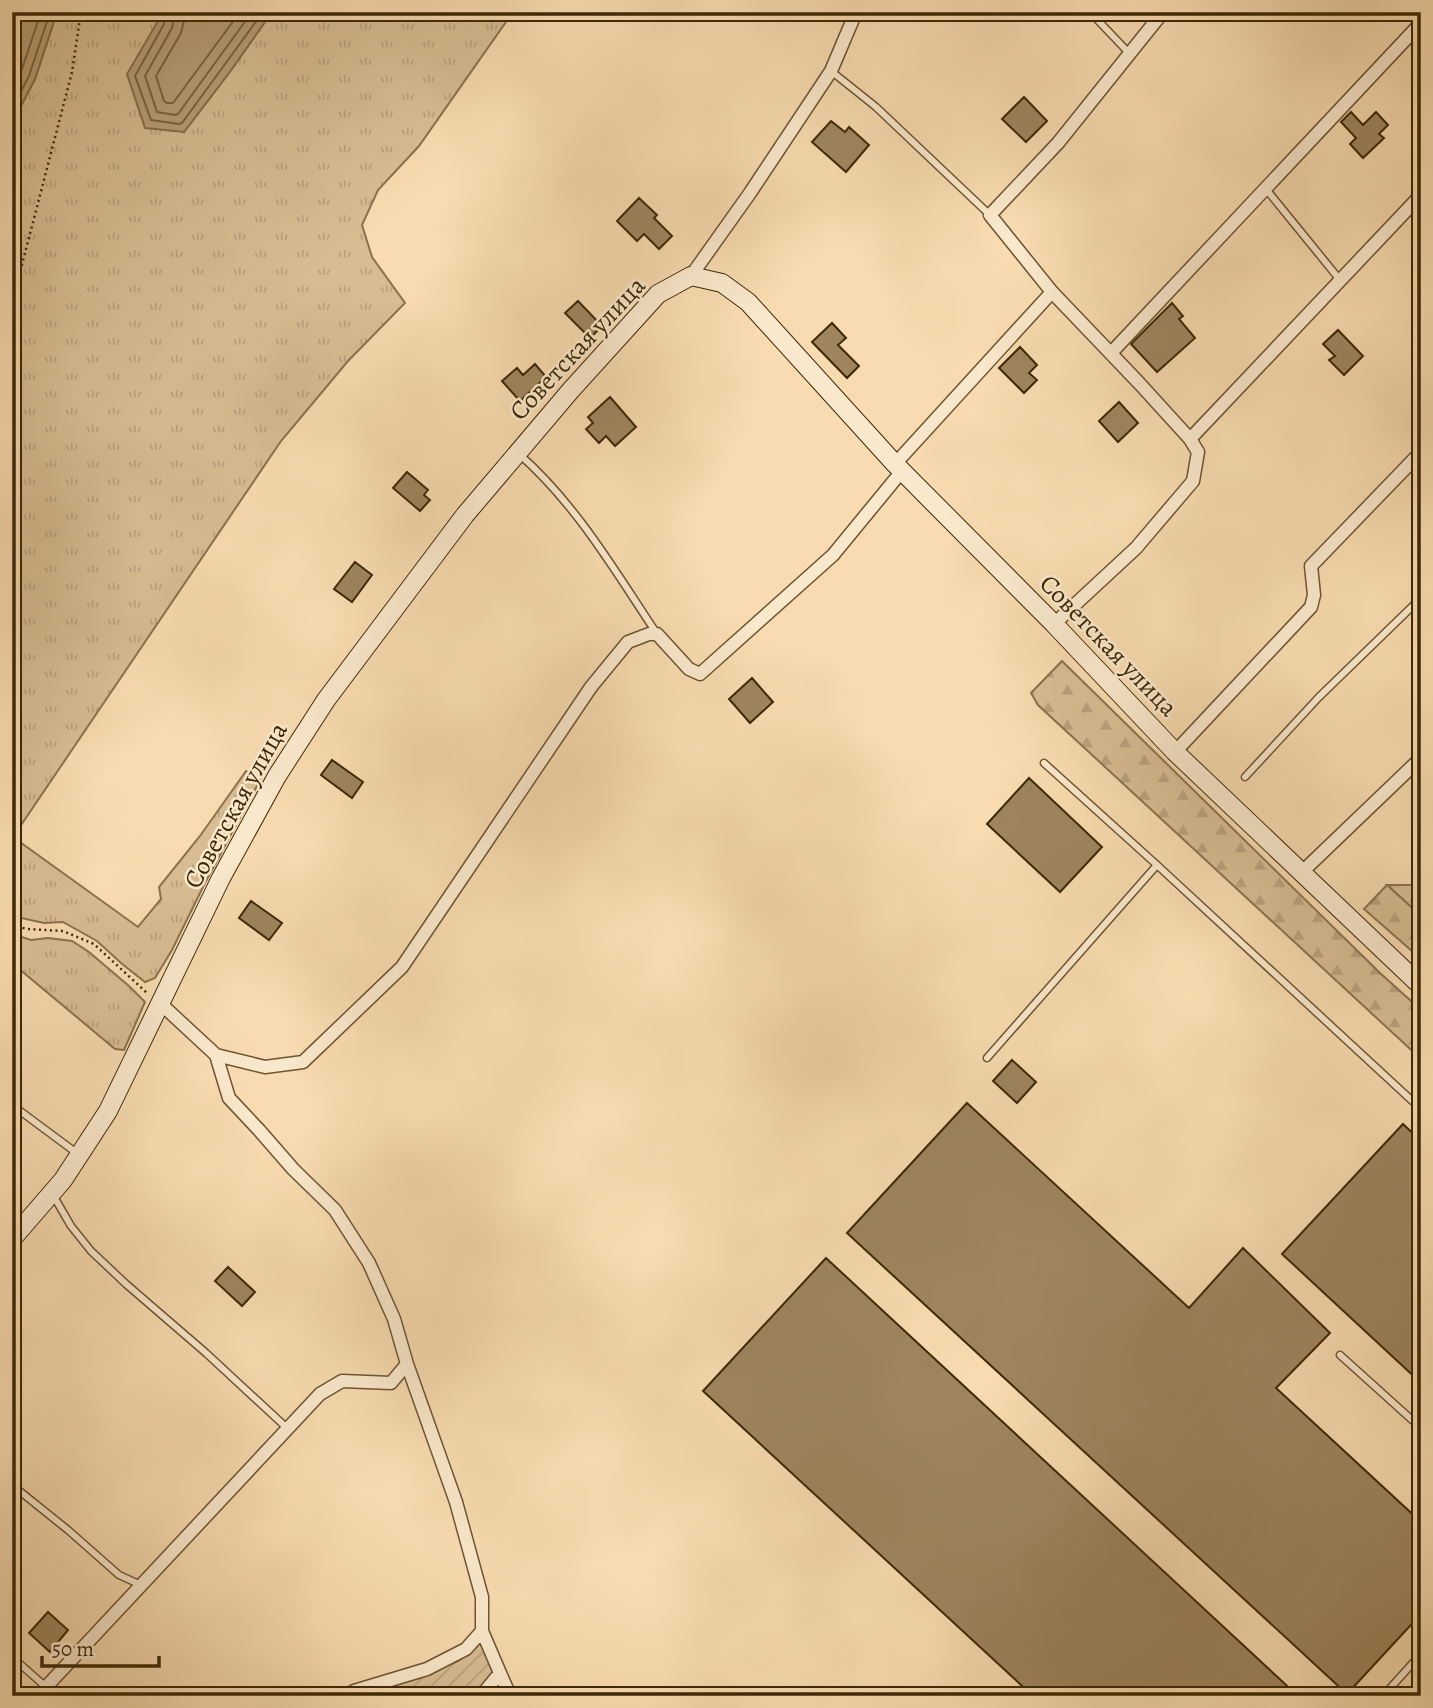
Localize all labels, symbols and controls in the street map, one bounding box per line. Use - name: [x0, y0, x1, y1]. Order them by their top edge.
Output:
- street label: Советская улица: [501, 269, 653, 428]
- street label: Советская улица: [1032, 567, 1185, 724]
- street label: Советская улица: [175, 716, 296, 895]
- scale bar: [42, 1624, 159, 1668]
- text: 50 m: [52, 1635, 94, 1663]

